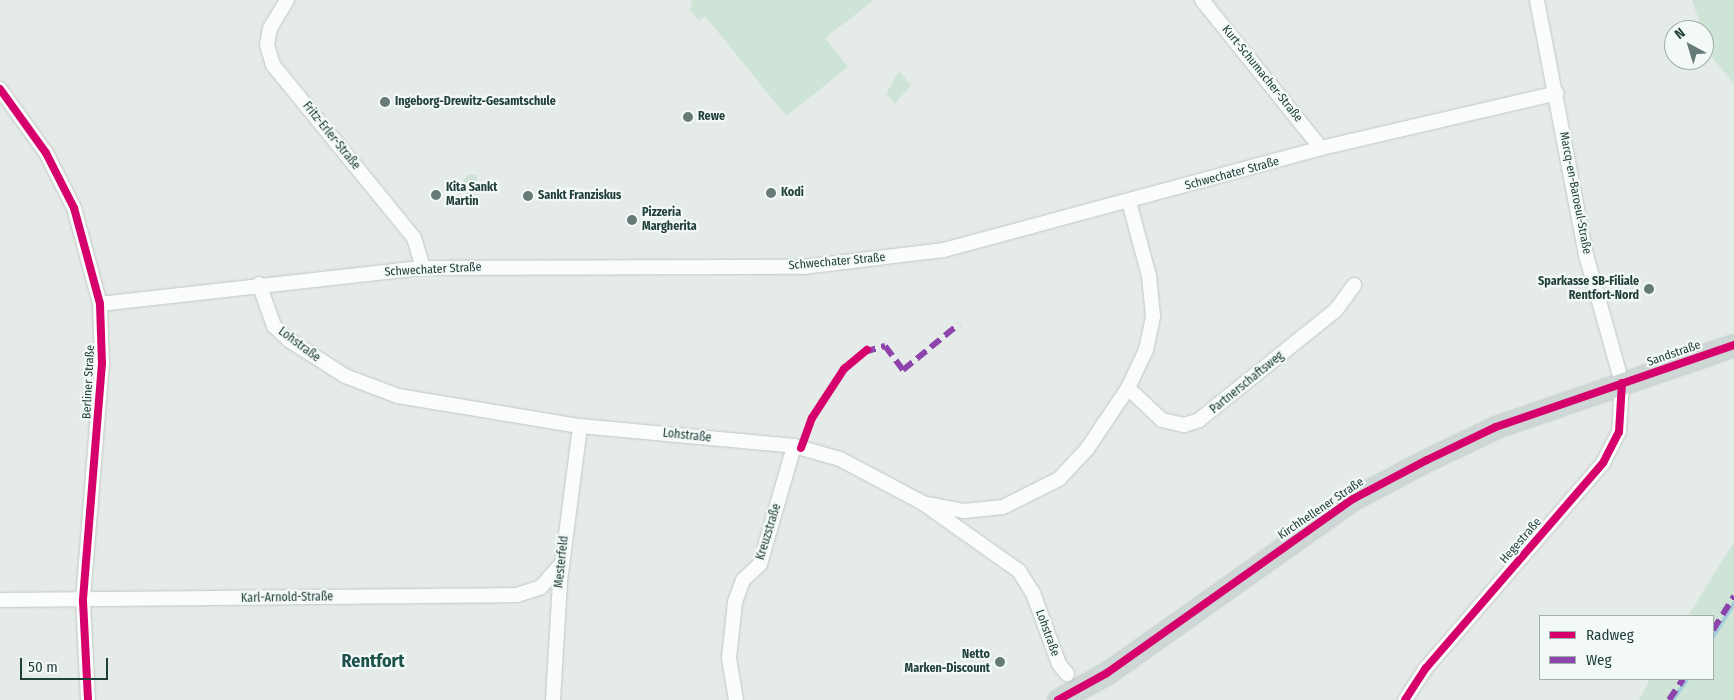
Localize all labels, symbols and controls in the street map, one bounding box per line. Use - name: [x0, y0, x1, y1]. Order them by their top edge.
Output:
- north arrow: [1664, 20, 1714, 70]
- street label: Kurt-Schumacher-Straße: [1219, 23, 1305, 125]
- text: N: [1671, 24, 1688, 43]
- place label: Ingeborg-Drewitz-Gesamtschule: [395, 95, 556, 109]
- marker: Ingeborg-Drewitz-Gesamtschule: [379, 96, 391, 108]
- street label: Fritz-Erler-Straße: [299, 99, 363, 173]
- place label: Rewe: [698, 110, 725, 124]
- marker: Rewe: [682, 111, 694, 123]
- street label: Marcq-en-Baroeul-Straße: [1556, 131, 1594, 255]
- street label: Schwechater Straße: [1183, 154, 1281, 194]
- place label: Kita Sankt Martin: [446, 181, 497, 209]
- place label: Kodi: [781, 186, 804, 200]
- marker: Kodi: [765, 187, 777, 199]
- marker: Kita Sankt Martin: [430, 189, 442, 201]
- place label: Sankt Franziskus: [538, 189, 621, 203]
- marker: Sankt Franziskus: [522, 190, 534, 202]
- place label: Pizzeria Margherita: [642, 206, 697, 234]
- marker: Pizzeria Margherita: [626, 214, 638, 226]
- street label: Schwechater Straße: [788, 251, 886, 273]
- street label: Schwechater Straße: [384, 260, 482, 280]
- place label: Sparkasse SB-Filiale Rentfort-Nord: [1538, 275, 1639, 303]
- marker: Sparkasse SB-Filiale Rentfort-Nord: [1643, 283, 1655, 295]
- street label: Lohstraße: [275, 325, 323, 365]
- street label: Sandstraße: [1645, 338, 1703, 370]
- street label: Berliner Straße: [80, 345, 98, 419]
- street label: Partnerschaftsweg: [1207, 349, 1287, 417]
- street label: Lohstraße: [662, 426, 712, 446]
- street label: Kirchhellener Straße: [1275, 475, 1367, 543]
- street label: Kreuzstraße: [754, 502, 784, 562]
- street label: Hegestraße: [1497, 515, 1545, 567]
- street label: Mesterfeld: [552, 535, 572, 589]
- street label: Karl-Arnold-Straße: [241, 590, 333, 606]
- street label: Lohstraße: [1032, 608, 1062, 658]
- legend: [1539, 615, 1714, 680]
- text: Radweg: [1586, 626, 1634, 644]
- scale bar: [22, 648, 110, 680]
- place label: Netto Marken-Discount: [905, 648, 990, 676]
- district label: Rentfort: [341, 650, 405, 672]
- text: Weg: [1586, 651, 1612, 669]
- marker: Netto Marken-Discount: [994, 656, 1006, 668]
- text: 50 m: [28, 658, 58, 676]

